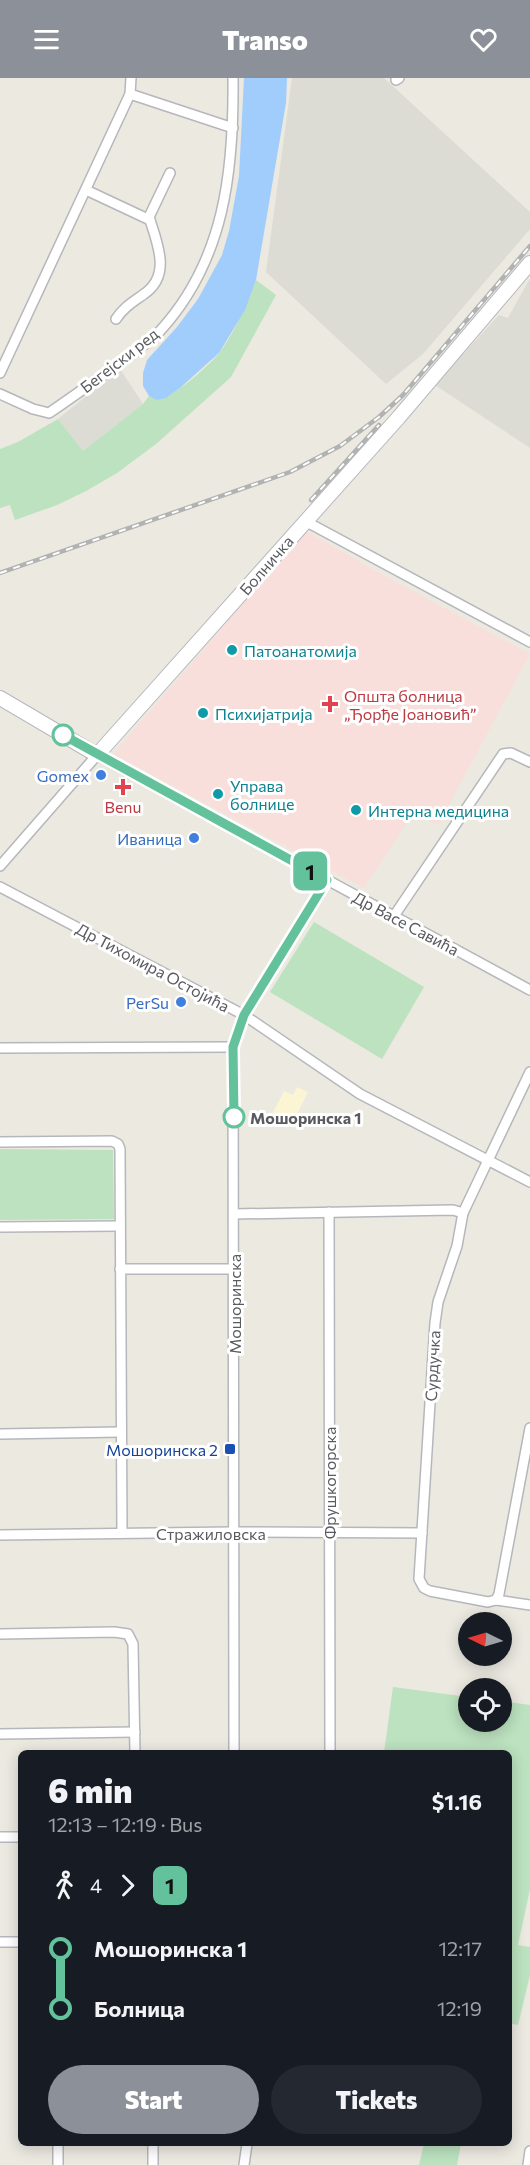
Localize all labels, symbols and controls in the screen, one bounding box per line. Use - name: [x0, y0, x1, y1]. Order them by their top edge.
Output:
- icon: menu: [30, 23, 63, 56]
- text: Transo: [222, 23, 308, 56]
- icon: heart: [467, 23, 500, 56]
- street label: Бегејски ред: [76, 323, 162, 396]
- street label: Болничка: [235, 531, 297, 599]
- place label: Патоанатомија: [244, 641, 357, 660]
- marker: Патоанатомија: [225, 643, 239, 657]
- place label: Општа болница „Ђорђе Јоановић”: [344, 686, 477, 723]
- marker: Општа болница „Ђорђе Јоановић”: [321, 695, 339, 713]
- place label: Психијатрија: [215, 704, 313, 723]
- marker: Психијатрија: [196, 706, 210, 720]
- unlabelled marker: [52, 724, 74, 746]
- place label: Gomex: [37, 766, 89, 785]
- marker: Gomex: [94, 768, 108, 782]
- place label: Управа болнице: [230, 776, 294, 813]
- marker: Benu: [116, 780, 130, 794]
- marker: Управа болнице: [211, 787, 225, 801]
- place label: Benu: [105, 797, 141, 816]
- place label: Интерна медицина: [368, 801, 509, 820]
- marker: Интерна медицина: [349, 803, 363, 817]
- place label: Иваница: [117, 829, 182, 848]
- marker: Иваница: [187, 831, 201, 845]
- line badge: 1: [290, 852, 330, 890]
- text: 1: [305, 859, 315, 884]
- street label: Др Васе Савића: [350, 887, 462, 959]
- street label: Др Тихомира Остојића: [73, 919, 233, 1015]
- place label: PerSu: [126, 993, 169, 1012]
- marker: PerSu: [174, 995, 188, 1009]
- marker: Мошоринска 1: [223, 1106, 245, 1128]
- place label: Мошоринска 1: [250, 1108, 361, 1127]
- street label: Мошоринска: [225, 1254, 244, 1354]
- street label: Сурдучка: [421, 1330, 443, 1402]
- street label: Фрушкогорска: [320, 1427, 339, 1539]
- place label: Мошоринска 2: [106, 1440, 218, 1459]
- marker: Мошоринска 2: [223, 1442, 237, 1456]
- street label: Стражиловска: [156, 1524, 266, 1543]
- north arrow: [458, 1612, 512, 1666]
- map controls: [458, 1612, 512, 1732]
- button: locate: [458, 1678, 512, 1732]
- text: 6 min: [48, 1769, 132, 1810]
- text: $1.16: [432, 1788, 482, 1815]
- text: 12:13 – 12:19 · Bus: [48, 1812, 202, 1836]
- icon: walk: [48, 1869, 81, 1902]
- icon: forward: [111, 1869, 144, 1902]
- text: 4: [90, 1873, 102, 1897]
- text: 1: [165, 1873, 175, 1898]
- text: Мошоринска 1: [94, 1935, 247, 1962]
- text: 12:17: [439, 1936, 482, 1960]
- text: Болница: [94, 1995, 185, 2022]
- text: 12:19: [437, 1996, 482, 2020]
- button: Start: [48, 2065, 259, 2134]
- button: Tickets: [271, 2065, 482, 2134]

